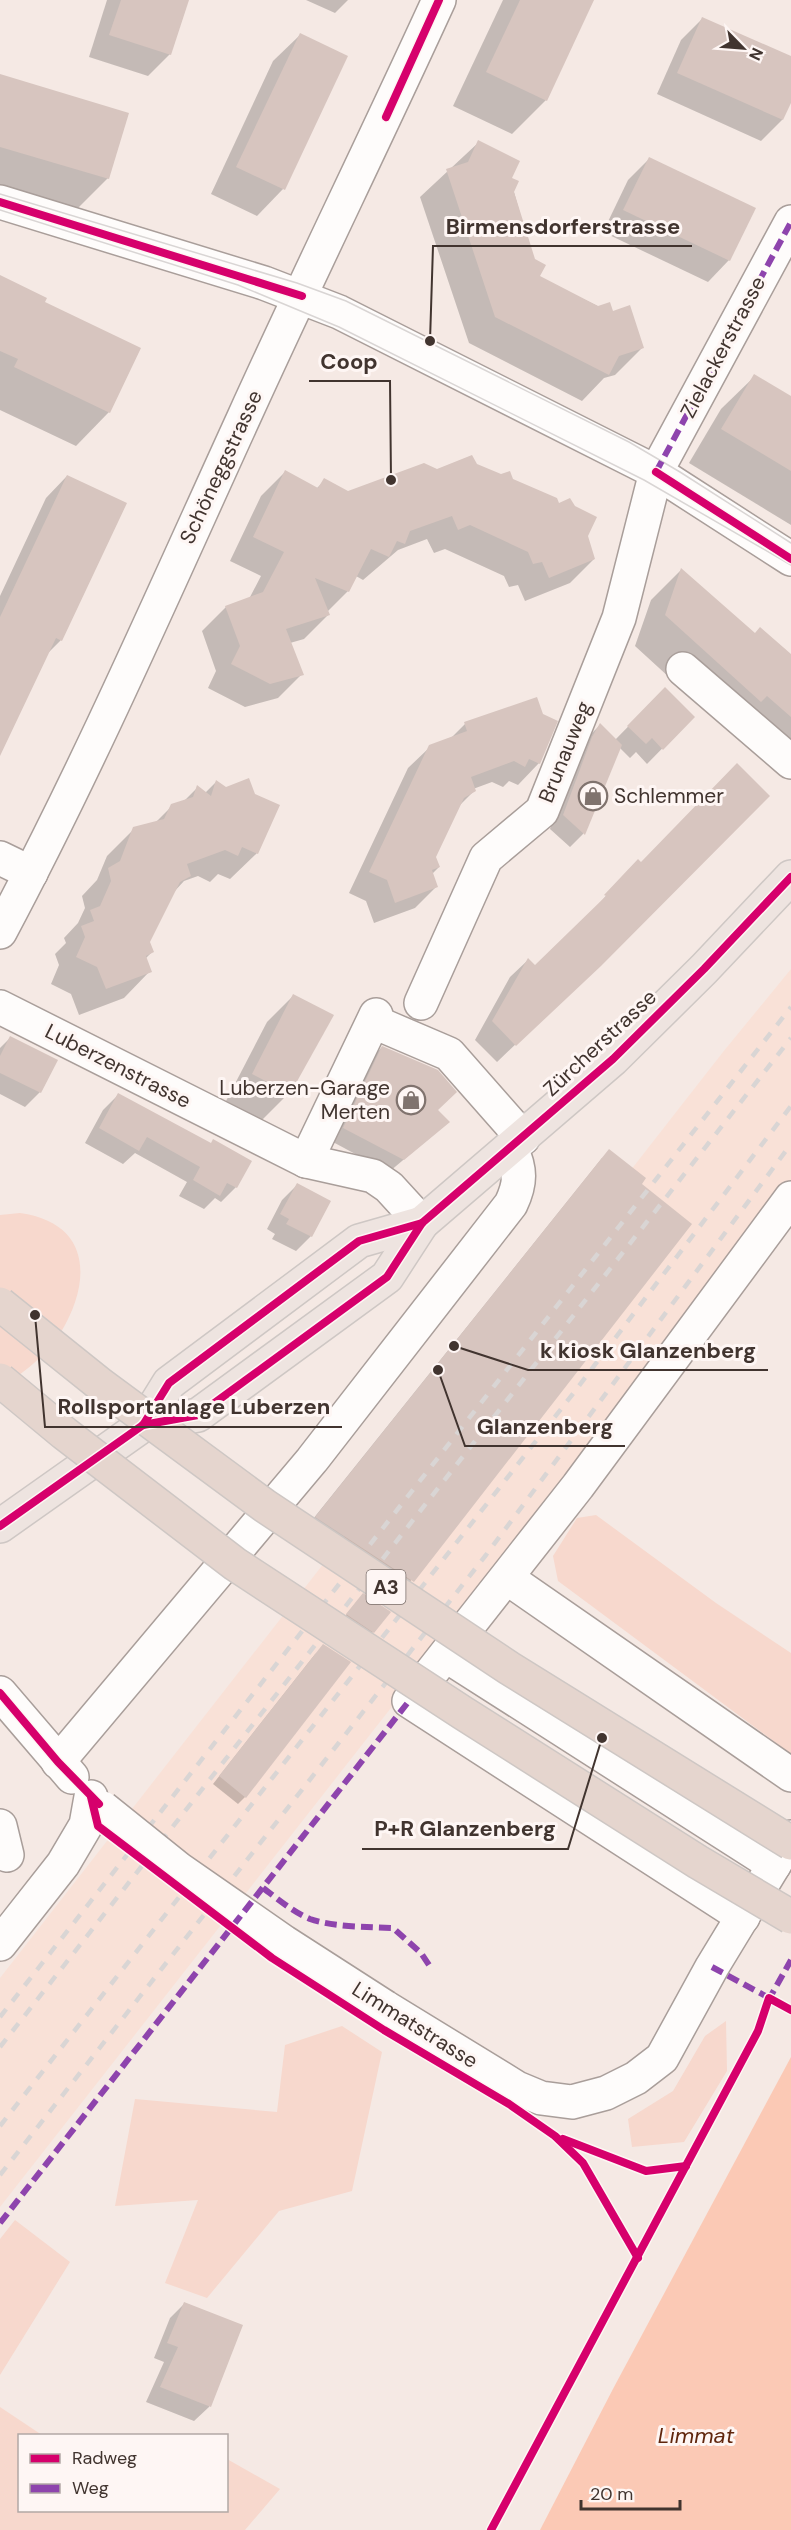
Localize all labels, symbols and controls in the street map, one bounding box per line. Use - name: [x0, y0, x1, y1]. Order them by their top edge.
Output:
- north arrow: [713, 18, 773, 78]
- text: N: [744, 44, 768, 64]
- callout: Birmensdorferstrasse: [433, 206, 692, 246]
- text: Birmensdorferstrasse: [446, 212, 680, 241]
- street label: Zielackerstrasse: [674, 271, 772, 423]
- callout: Coop: [309, 341, 390, 381]
- text: Coop: [320, 347, 378, 376]
- street label: Schöneggstrasse: [173, 386, 269, 548]
- street label: Brunauweg: [532, 697, 598, 807]
- shop icon: Schlemmer: [577, 780, 609, 812]
- place label: Schlemmer: [614, 782, 724, 810]
- street label: Zürcherstrasse: [537, 983, 663, 1103]
- street label: Luberzenstrasse: [40, 1017, 196, 1115]
- place label: Luberzen-Garage Merten: [219, 1074, 390, 1126]
- shop icon: Luberzen-Garage Merten: [395, 1084, 427, 1116]
- callout: k kiosk Glanzenberg: [528, 1330, 768, 1370]
- text: k kiosk Glanzenberg: [540, 1336, 756, 1365]
- callout: Rollsportanlage Luberzen: [45, 1387, 342, 1427]
- text: Rollsportanlage Luberzen: [58, 1392, 330, 1421]
- callout: Glanzenberg: [465, 1406, 625, 1446]
- text: Glanzenberg: [477, 1412, 613, 1441]
- road number: A3: [366, 1570, 406, 1604]
- callout: P+R Glanzenberg: [362, 1809, 568, 1849]
- text: P+R Glanzenberg: [374, 1814, 556, 1843]
- street label: Limmatstrasse: [347, 1975, 483, 2075]
- water label: Limmat: [658, 2421, 735, 2450]
- legend: [18, 2434, 228, 2512]
- text: Radweg: [72, 2446, 137, 2470]
- scale bar: [581, 2473, 680, 2511]
- text: Weg: [72, 2476, 109, 2500]
- text: 20 m: [590, 2482, 633, 2506]

